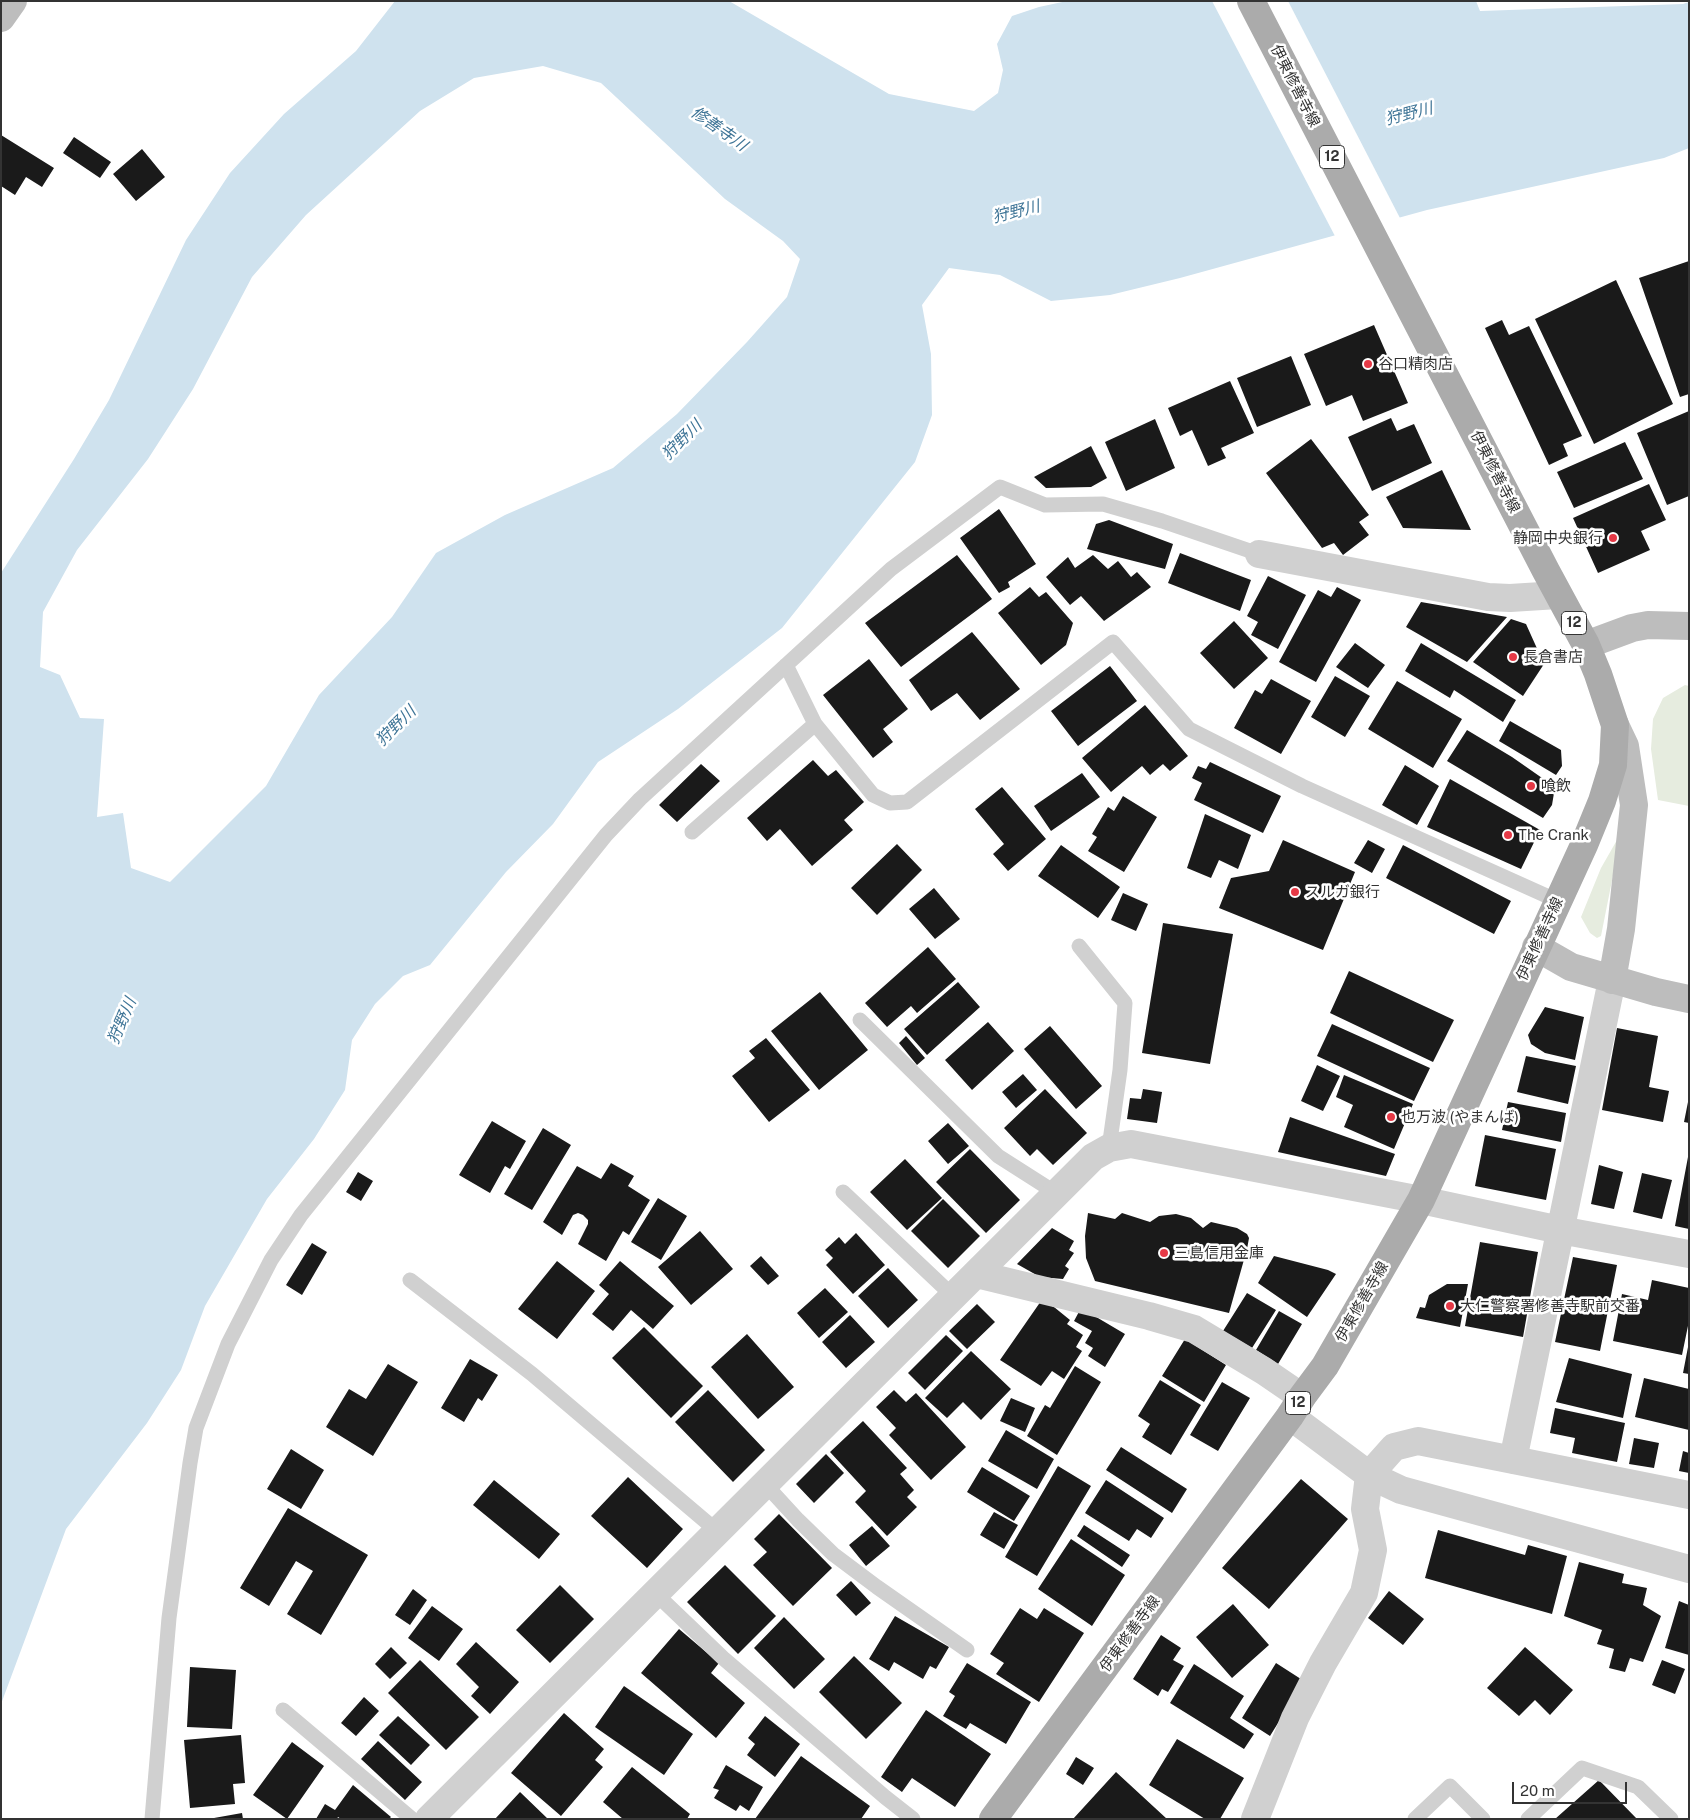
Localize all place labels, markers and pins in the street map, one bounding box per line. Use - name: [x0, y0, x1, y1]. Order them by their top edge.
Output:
- place label: 谷口精肉店: [1378, 355, 1453, 373]
- marker: 谷口精肉店: [1362, 358, 1374, 370]
- place label: 静岡中央銀行: [1513, 529, 1603, 547]
- marker: 静岡中央銀行: [1607, 532, 1619, 544]
- place label: 長倉書店: [1523, 648, 1583, 666]
- marker: 長倉書店: [1507, 651, 1519, 663]
- place label: 喰飲: [1541, 777, 1571, 795]
- marker: 喰飲: [1525, 780, 1537, 792]
- place label: The Crank: [1518, 826, 1589, 844]
- marker: The Crank: [1502, 829, 1514, 841]
- place label: スルガ銀行: [1305, 883, 1380, 901]
- marker: スルガ銀行: [1289, 886, 1301, 898]
- place label: 也万波 (やまんば): [1401, 1108, 1519, 1126]
- marker: 也万波 (やまんば): [1385, 1111, 1397, 1123]
- place label: 三島信用金庫: [1174, 1244, 1264, 1262]
- marker: 三島信用金庫: [1158, 1247, 1170, 1259]
- place label: 大仁警察署修善寺駅前交番: [1460, 1297, 1640, 1315]
- marker: 大仁警察署修善寺駅前交番: [1444, 1300, 1456, 1312]

